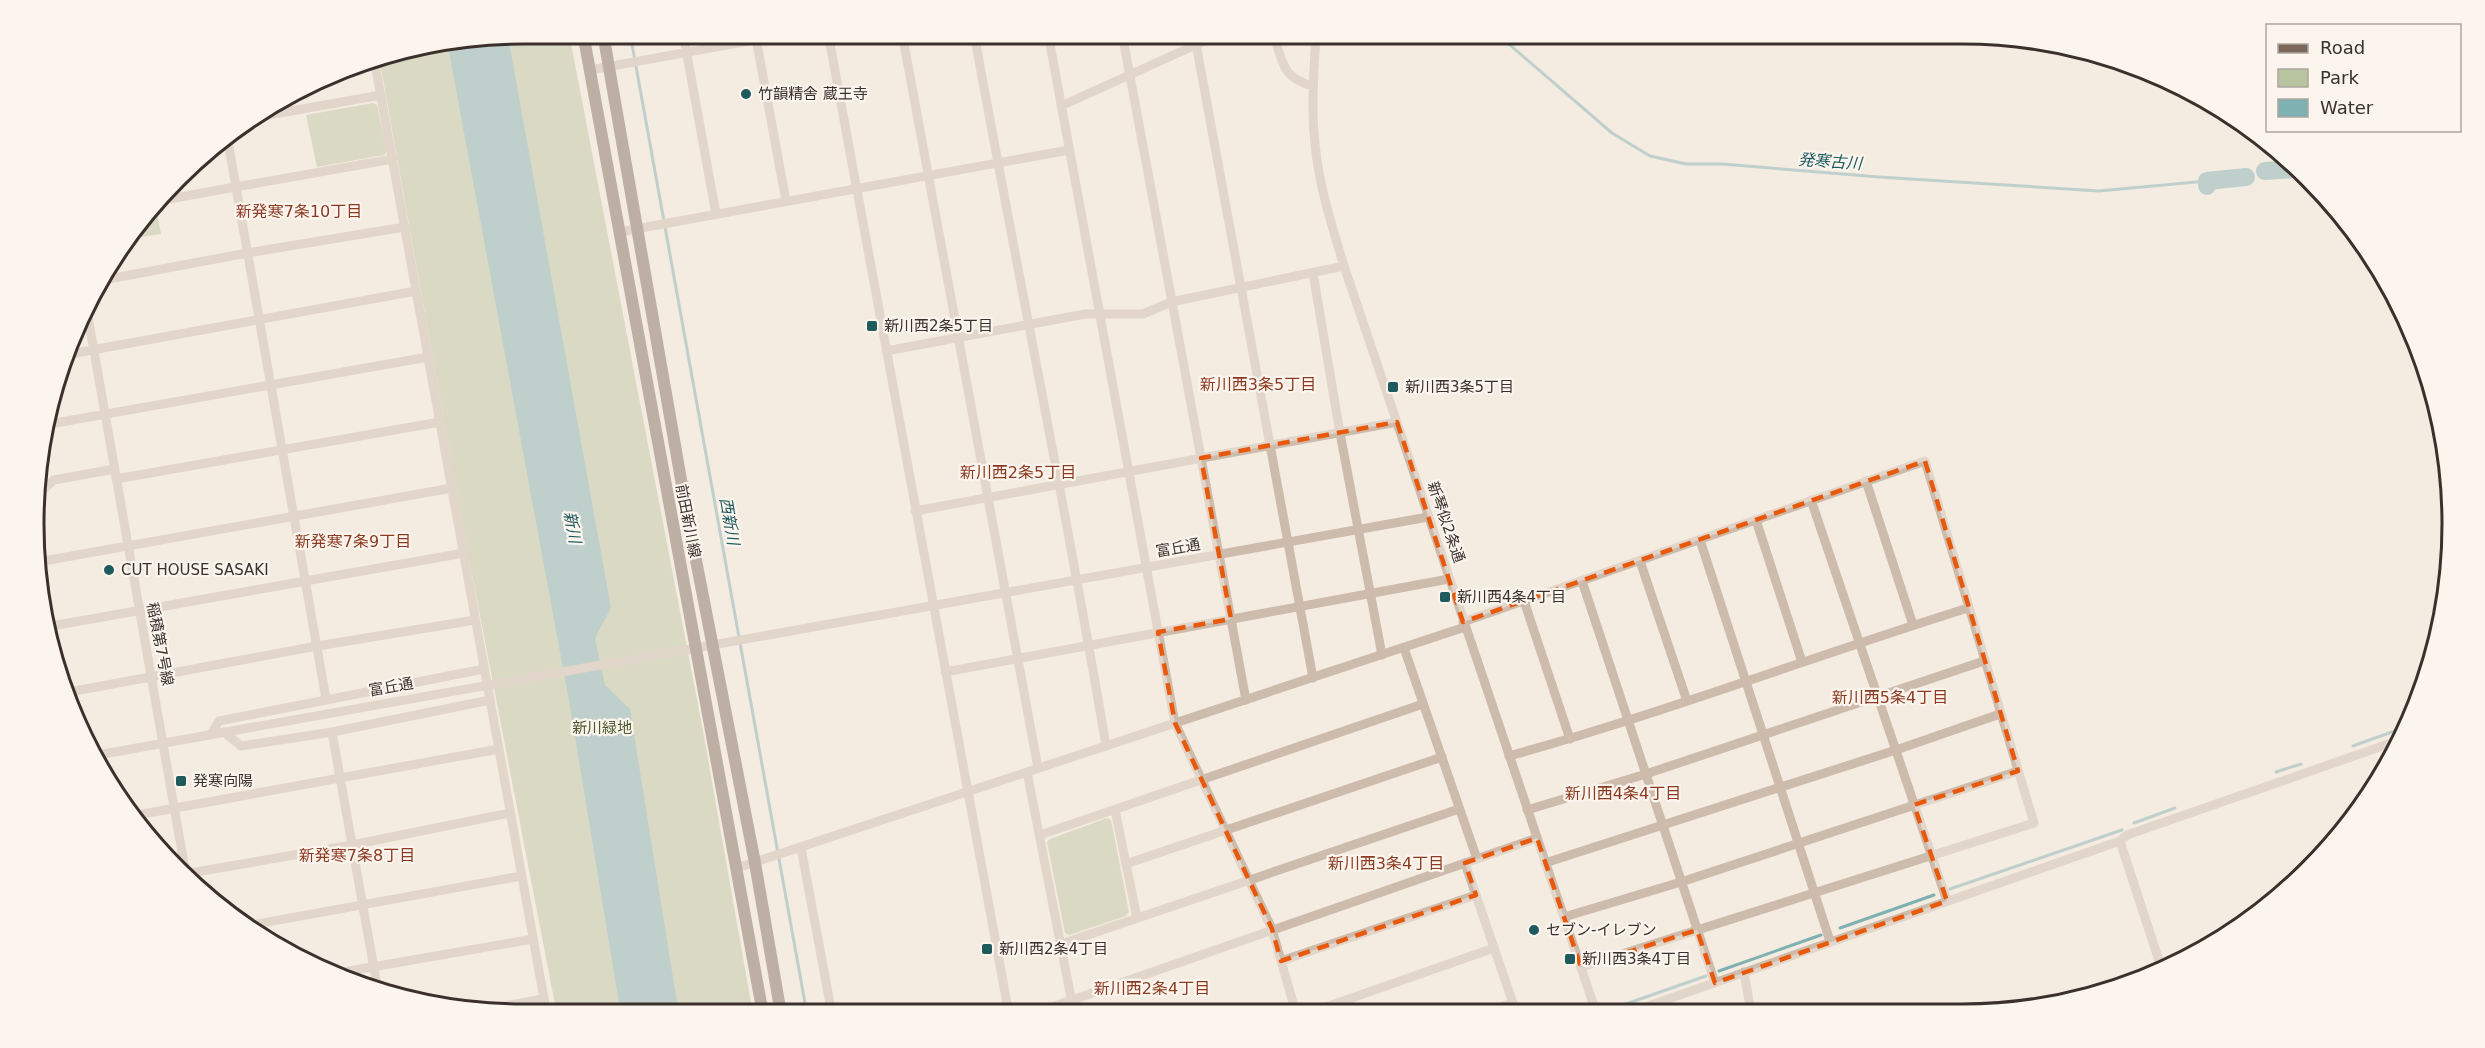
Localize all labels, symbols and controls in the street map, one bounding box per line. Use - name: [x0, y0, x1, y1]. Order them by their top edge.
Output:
- legend: [2266, 24, 2461, 132]
- text: Road: [2320, 37, 2365, 58]
- text: Park: [2320, 67, 2359, 88]
- place label: 竹韻精舎 蔵王寺: [758, 85, 868, 103]
- marker: 竹韻精舎 蔵王寺: [739, 87, 753, 101]
- text: Water: [2320, 97, 2374, 118]
- water label: 発寒古川: [1797, 150, 1865, 173]
- district label: 新発寒7条10丁目: [236, 202, 362, 221]
- place label: 新川西2条5丁目: [884, 317, 993, 335]
- marker: 新川西2条5丁目: [865, 319, 879, 333]
- district label: 新川西3条5丁目: [1200, 375, 1316, 394]
- place label: 新川西3条5丁目: [1405, 378, 1514, 396]
- marker: 新川西3条5丁目: [1386, 380, 1400, 394]
- district label: 新川西2条5丁目: [960, 463, 1076, 482]
- street label: 新琴似2条通: [1424, 479, 1468, 565]
- street label: 前田新川線: [672, 482, 704, 560]
- water label: 西新川: [716, 496, 743, 548]
- water label: 新川: [560, 510, 585, 547]
- district label: 新発寒7条9丁目: [295, 532, 411, 551]
- street label: 富丘通: [1154, 535, 1202, 561]
- place label: CUT HOUSE SASAKI: [121, 561, 269, 579]
- marker: CUT HOUSE SASAKI: [102, 563, 116, 577]
- place label: 新川西4条4丁目: [1457, 588, 1566, 606]
- marker: 新川西4条4丁目: [1438, 590, 1452, 604]
- street label: 稲積第7号線: [143, 601, 177, 687]
- street label: 富丘通: [367, 674, 415, 700]
- district label: 新川西5条4丁目: [1832, 688, 1948, 707]
- park label: 新川緑地: [572, 719, 632, 737]
- place label: 発寒向陽: [193, 772, 253, 790]
- marker: 発寒向陽: [174, 774, 188, 788]
- district label: 新川西4条4丁目: [1565, 784, 1681, 803]
- district label: 新発寒7条8丁目: [299, 846, 415, 865]
- district label: 新川西3条4丁目: [1328, 854, 1444, 873]
- place label: セブン-イレブン: [1546, 921, 1656, 939]
- marker: セブン-イレブン: [1527, 923, 1541, 937]
- place label: 新川西2条4丁目: [999, 940, 1108, 958]
- marker: 新川西2条4丁目: [980, 942, 994, 956]
- place label: 新川西3条4丁目: [1582, 950, 1691, 968]
- marker: 新川西3条4丁目: [1563, 952, 1577, 966]
- district label: 新川西2条4丁目: [1094, 979, 1210, 998]

